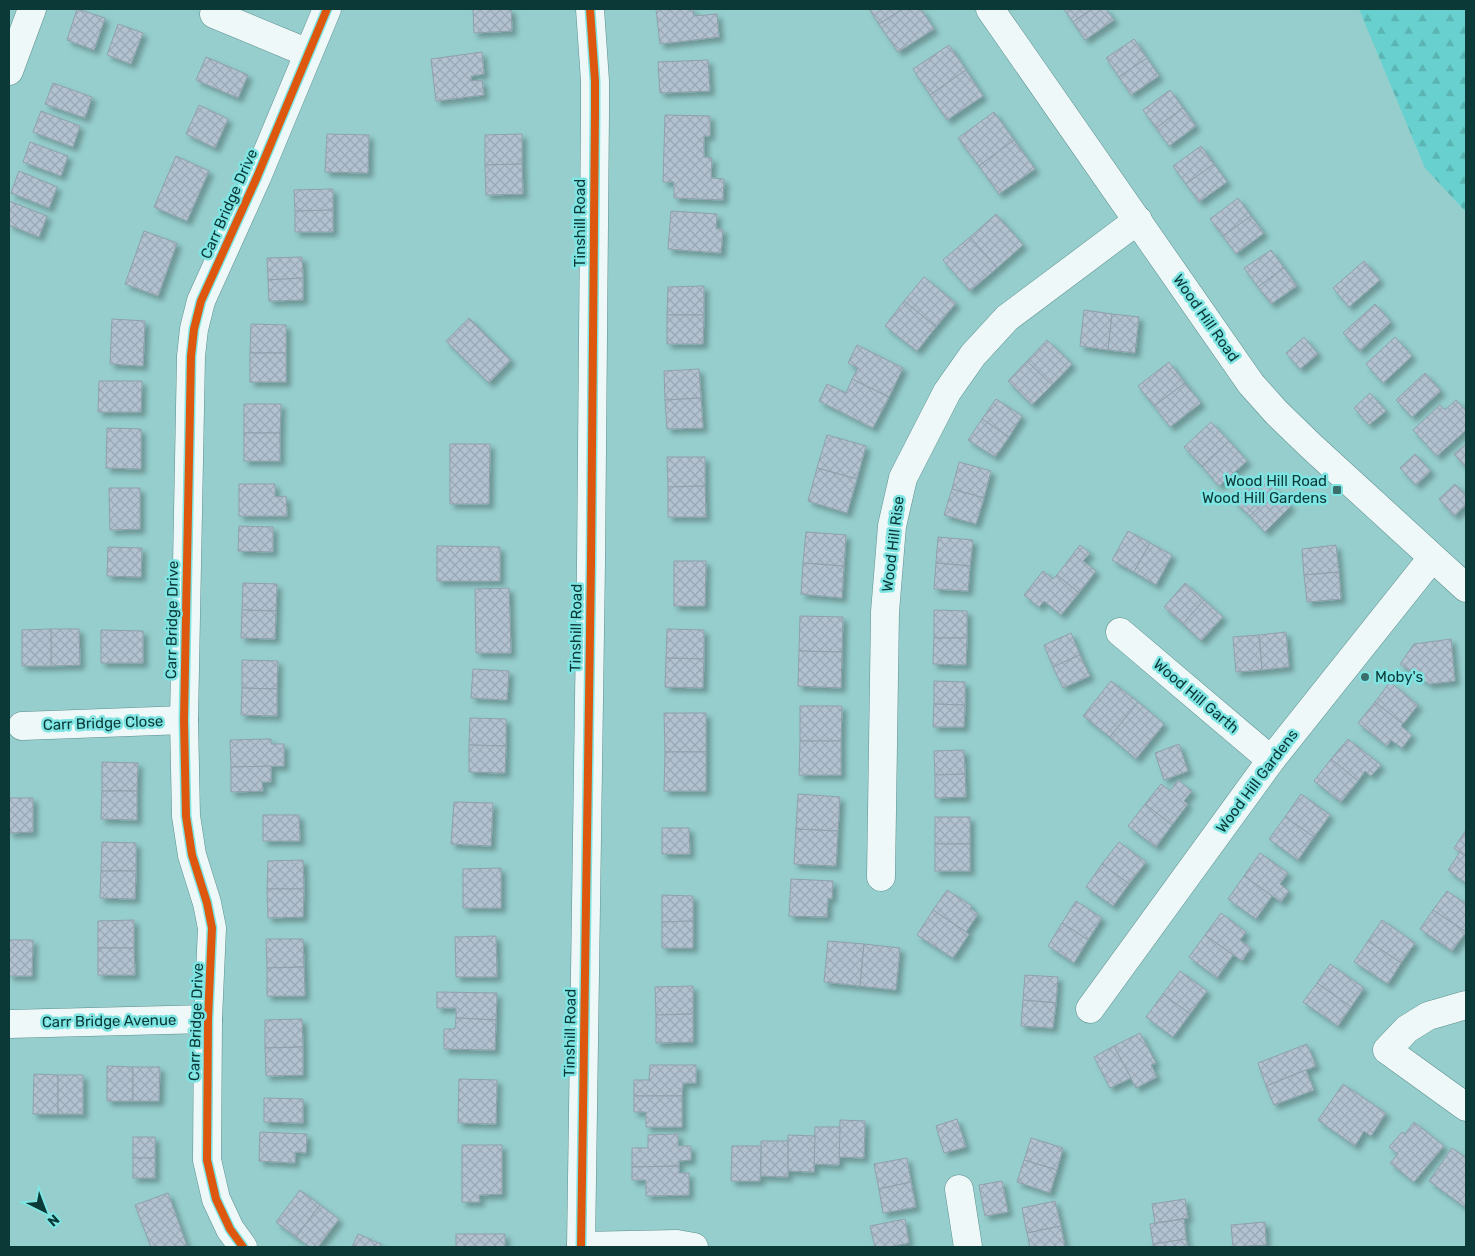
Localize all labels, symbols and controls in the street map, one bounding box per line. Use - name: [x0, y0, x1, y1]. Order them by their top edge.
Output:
- street label: Carr Bridge Drive: [197, 146, 261, 262]
- street label: Tinshill Road: [571, 179, 589, 267]
- street label: Wood Hill Road: [1169, 271, 1243, 365]
- place label: Wood Hill Road Wood Hill Gardens: [1202, 472, 1327, 507]
- marker: Wood Hill Road Wood Hill Gardens: [1331, 484, 1343, 496]
- street label: Wood Hill Rise: [878, 495, 908, 593]
- street label: Carr Bridge Drive: [162, 561, 182, 679]
- street label: Tinshill Road: [566, 584, 586, 672]
- street label: Wood Hill Garth: [1150, 655, 1242, 737]
- place label: Moby's: [1375, 668, 1423, 686]
- marker: Moby's: [1359, 671, 1371, 683]
- street label: Carr Bridge Close: [42, 712, 164, 734]
- street label: Wood Hill Gardens: [1212, 725, 1302, 836]
- street label: Carr Bridge Drive: [185, 963, 207, 1081]
- street label: Tinshill Road: [560, 989, 580, 1077]
- street label: Carr Bridge Avenue: [42, 1011, 176, 1031]
- north arrow: [20, 1186, 70, 1236]
- text: N: [44, 1211, 63, 1230]

